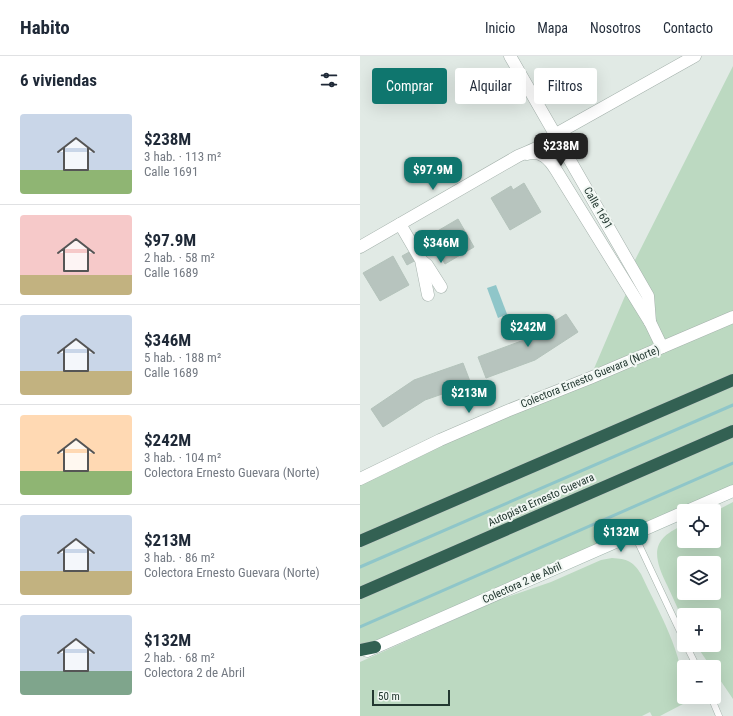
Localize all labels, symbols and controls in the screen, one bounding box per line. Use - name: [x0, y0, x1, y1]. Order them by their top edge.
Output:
- text: Habito: [20, 16, 70, 39]
- text: Inicio: [485, 20, 515, 36]
- text: Mapa: [537, 20, 568, 36]
- text: Nosotros: [590, 20, 641, 36]
- text: Contacto: [663, 20, 713, 36]
- chip: Comprar: [372, 68, 447, 104]
- chip: Alquilar: [455, 68, 526, 104]
- chip: Filtros: [534, 68, 597, 104]
- icon: filters: [318, 69, 340, 91]
- text: 6 viviendas: [20, 70, 97, 90]
- text: $238M: [144, 129, 191, 149]
- icon: home: [52, 130, 100, 178]
- pin: $238M: [533, 133, 589, 167]
- text: $238M: [543, 138, 579, 153]
- text: 3 hab. · 113 m²: [144, 149, 221, 164]
- pin: $97.9M: [400, 157, 466, 191]
- text: $97.9M: [413, 162, 453, 177]
- text: Calle 1691: [144, 164, 198, 179]
- street label: Calle 1691: [581, 185, 615, 231]
- text: $97.9M: [144, 230, 196, 250]
- pin: $346M: [413, 230, 469, 264]
- icon: home: [52, 231, 100, 279]
- text: $346M: [423, 235, 459, 250]
- text: 2 hab. · 58 m²: [144, 250, 215, 265]
- text: Calle 1689: [144, 265, 198, 280]
- pin: $242M: [500, 314, 556, 348]
- text: $242M: [510, 319, 546, 334]
- text: $346M: [144, 330, 191, 350]
- icon: home: [52, 331, 100, 379]
- street label: Colectora Ernesto Guevara (Norte): [519, 343, 661, 411]
- text: 5 hab. · 188 m²: [144, 350, 221, 365]
- text: Calle 1689: [144, 365, 198, 380]
- pin: $213M: [441, 380, 497, 414]
- text: $213M: [451, 385, 487, 400]
- text: $242M: [144, 430, 191, 450]
- icon: home: [52, 431, 100, 479]
- text: 3 hab. · 104 m²: [144, 450, 221, 465]
- text: Colectora Ernesto Guevara (Norte): [144, 465, 320, 480]
- street label: Autopista Ernesto Guevara: [486, 471, 596, 529]
- map controls: [677, 504, 721, 704]
- button: locate: [677, 504, 721, 548]
- pin: $132M: [593, 519, 649, 553]
- text: $132M: [603, 524, 639, 539]
- text: $213M: [144, 530, 191, 550]
- icon: home: [52, 531, 100, 579]
- text: 3 hab. · 86 m²: [144, 550, 215, 565]
- button: layers: [677, 556, 721, 600]
- street label: Colectora 2 de Abril: [480, 560, 564, 606]
- text: Colectora Ernesto Guevara (Norte): [144, 565, 320, 580]
- button: +: [677, 608, 721, 652]
- text: $132M: [144, 630, 191, 650]
- icon: home: [52, 631, 100, 679]
- text: 2 hab. · 68 m²: [144, 650, 215, 665]
- button: −: [677, 660, 721, 704]
- text: Colectora 2 de Abril: [144, 665, 245, 680]
- scale bar: [372, 688, 450, 707]
- text: 50 m: [378, 690, 400, 703]

